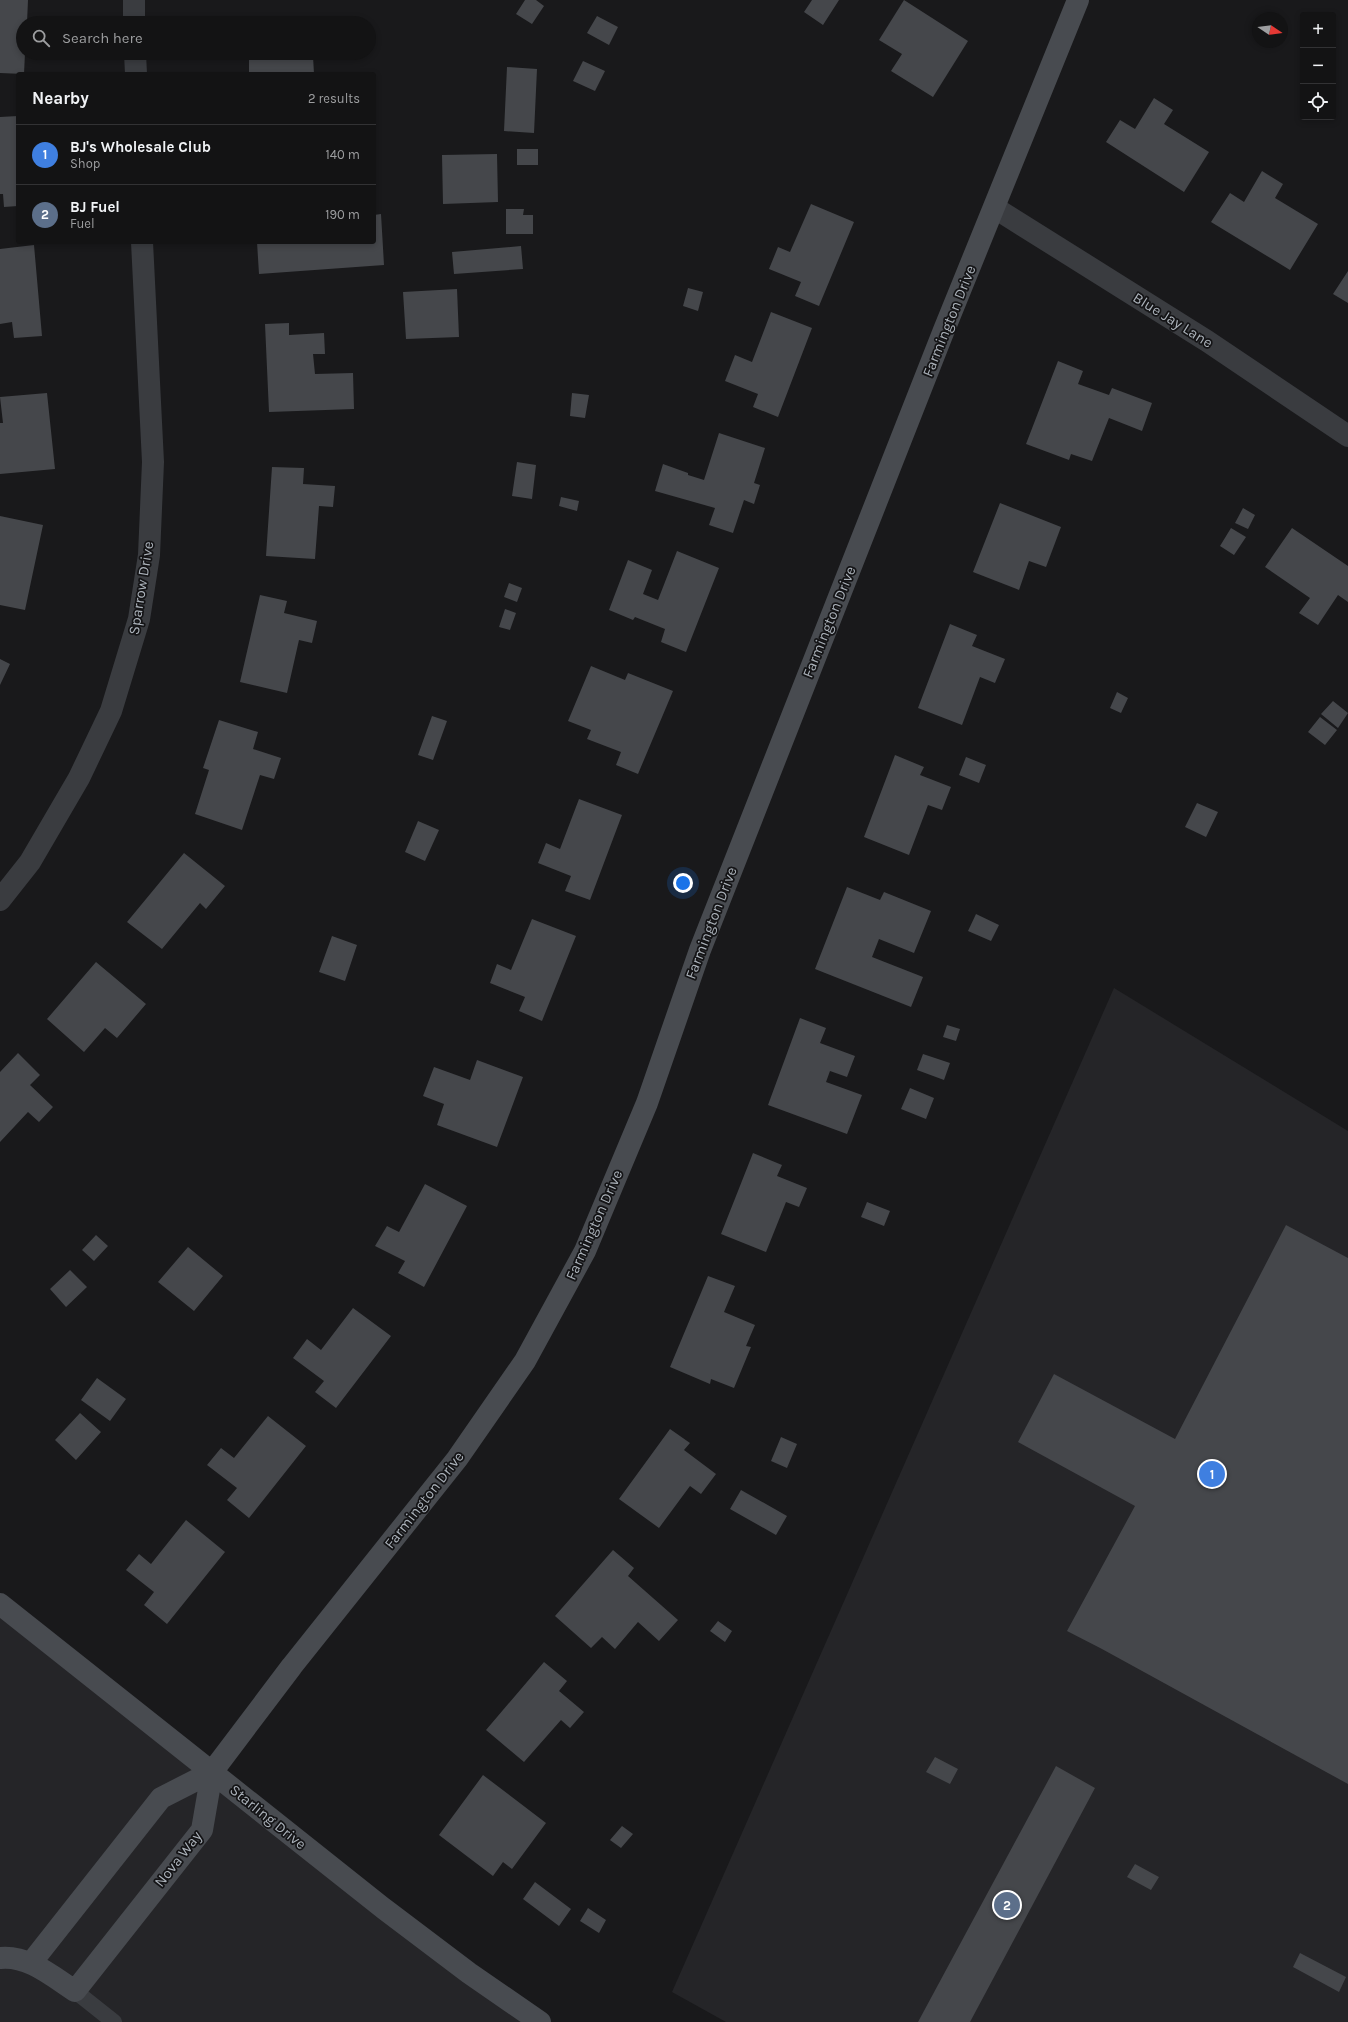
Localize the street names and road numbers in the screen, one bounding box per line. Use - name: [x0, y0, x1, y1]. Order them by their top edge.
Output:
- street label: Farmington Drive: [918, 263, 980, 379]
- street label: Blue Jay Lane: [1130, 288, 1216, 352]
- street label: Sparrow Drive: [125, 540, 157, 636]
- street label: Farmington Drive: [798, 564, 860, 680]
- street label: Farmington Drive: [681, 864, 741, 982]
- street label: Farmington Drive: [562, 1167, 626, 1283]
- street label: Farmington Drive: [380, 1448, 468, 1552]
- street label: Starling Drive: [226, 1781, 310, 1853]
- street label: Nova Way: [151, 1827, 205, 1891]

